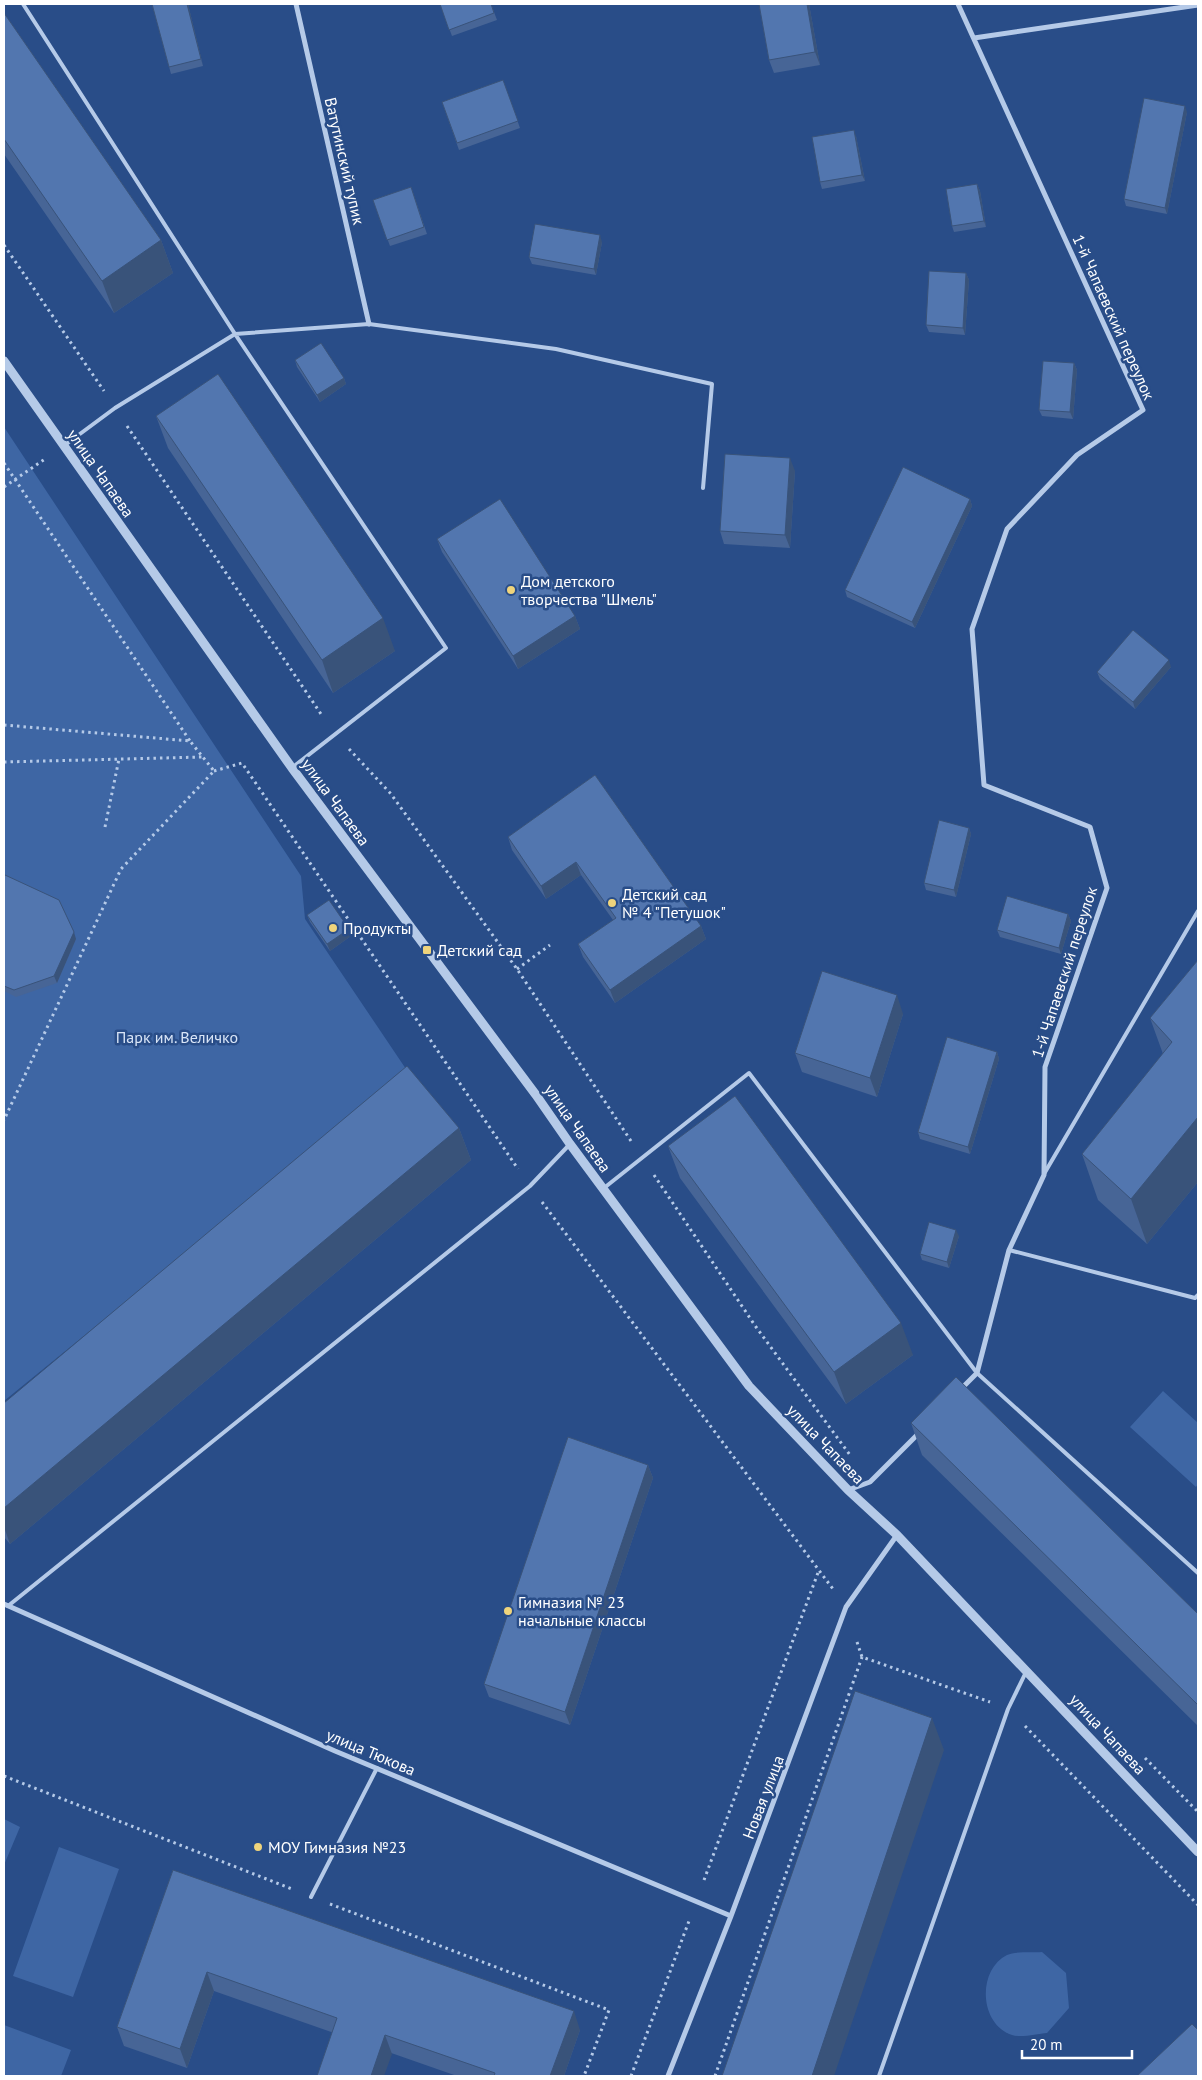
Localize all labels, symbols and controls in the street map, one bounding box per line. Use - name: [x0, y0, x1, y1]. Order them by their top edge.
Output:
- street label: Ватутинский тупик: [321, 95, 369, 227]
- street label: 1-й Чапаевский переулок: [1068, 231, 1160, 403]
- street label: улица Чапаева: [63, 425, 139, 521]
- place label: Дом детского творчества "Шмель": [521, 571, 657, 609]
- marker: Дом детского творчества "Шмель": [505, 584, 517, 596]
- street label: улица Чапаева: [298, 754, 374, 850]
- street label: 1-й Чапаевский переулок: [1027, 883, 1101, 1060]
- place label: Детский сад № 4 "Петушок": [622, 884, 726, 922]
- marker: Детский сад № 4 "Петушок": [606, 897, 618, 909]
- place label: Продукты: [343, 918, 411, 938]
- marker: Продукты: [327, 922, 339, 934]
- place label: Детский сад: [437, 940, 522, 960]
- marker: Детский сад: [421, 944, 433, 956]
- park label: Парк им. Величко: [116, 1027, 238, 1047]
- street label: улица Чапаева: [540, 1080, 616, 1176]
- street label: улица Чапаева: [783, 1400, 869, 1488]
- place label: Гимназия № 23 начальные классы: [518, 1592, 646, 1630]
- marker: Гимназия № 23 начальные классы: [502, 1605, 514, 1617]
- street label: улица Чапаева: [1066, 1689, 1150, 1779]
- street label: улица Тюкова: [323, 1724, 419, 1780]
- street label: Новая улица: [738, 1752, 788, 1842]
- place label: МОУ Гимназия №23: [268, 1837, 406, 1857]
- marker: МОУ Гимназия №23: [252, 1841, 264, 1853]
- scale bar: [1022, 2028, 1132, 2060]
- text: 20 m: [1030, 2035, 1063, 2054]

